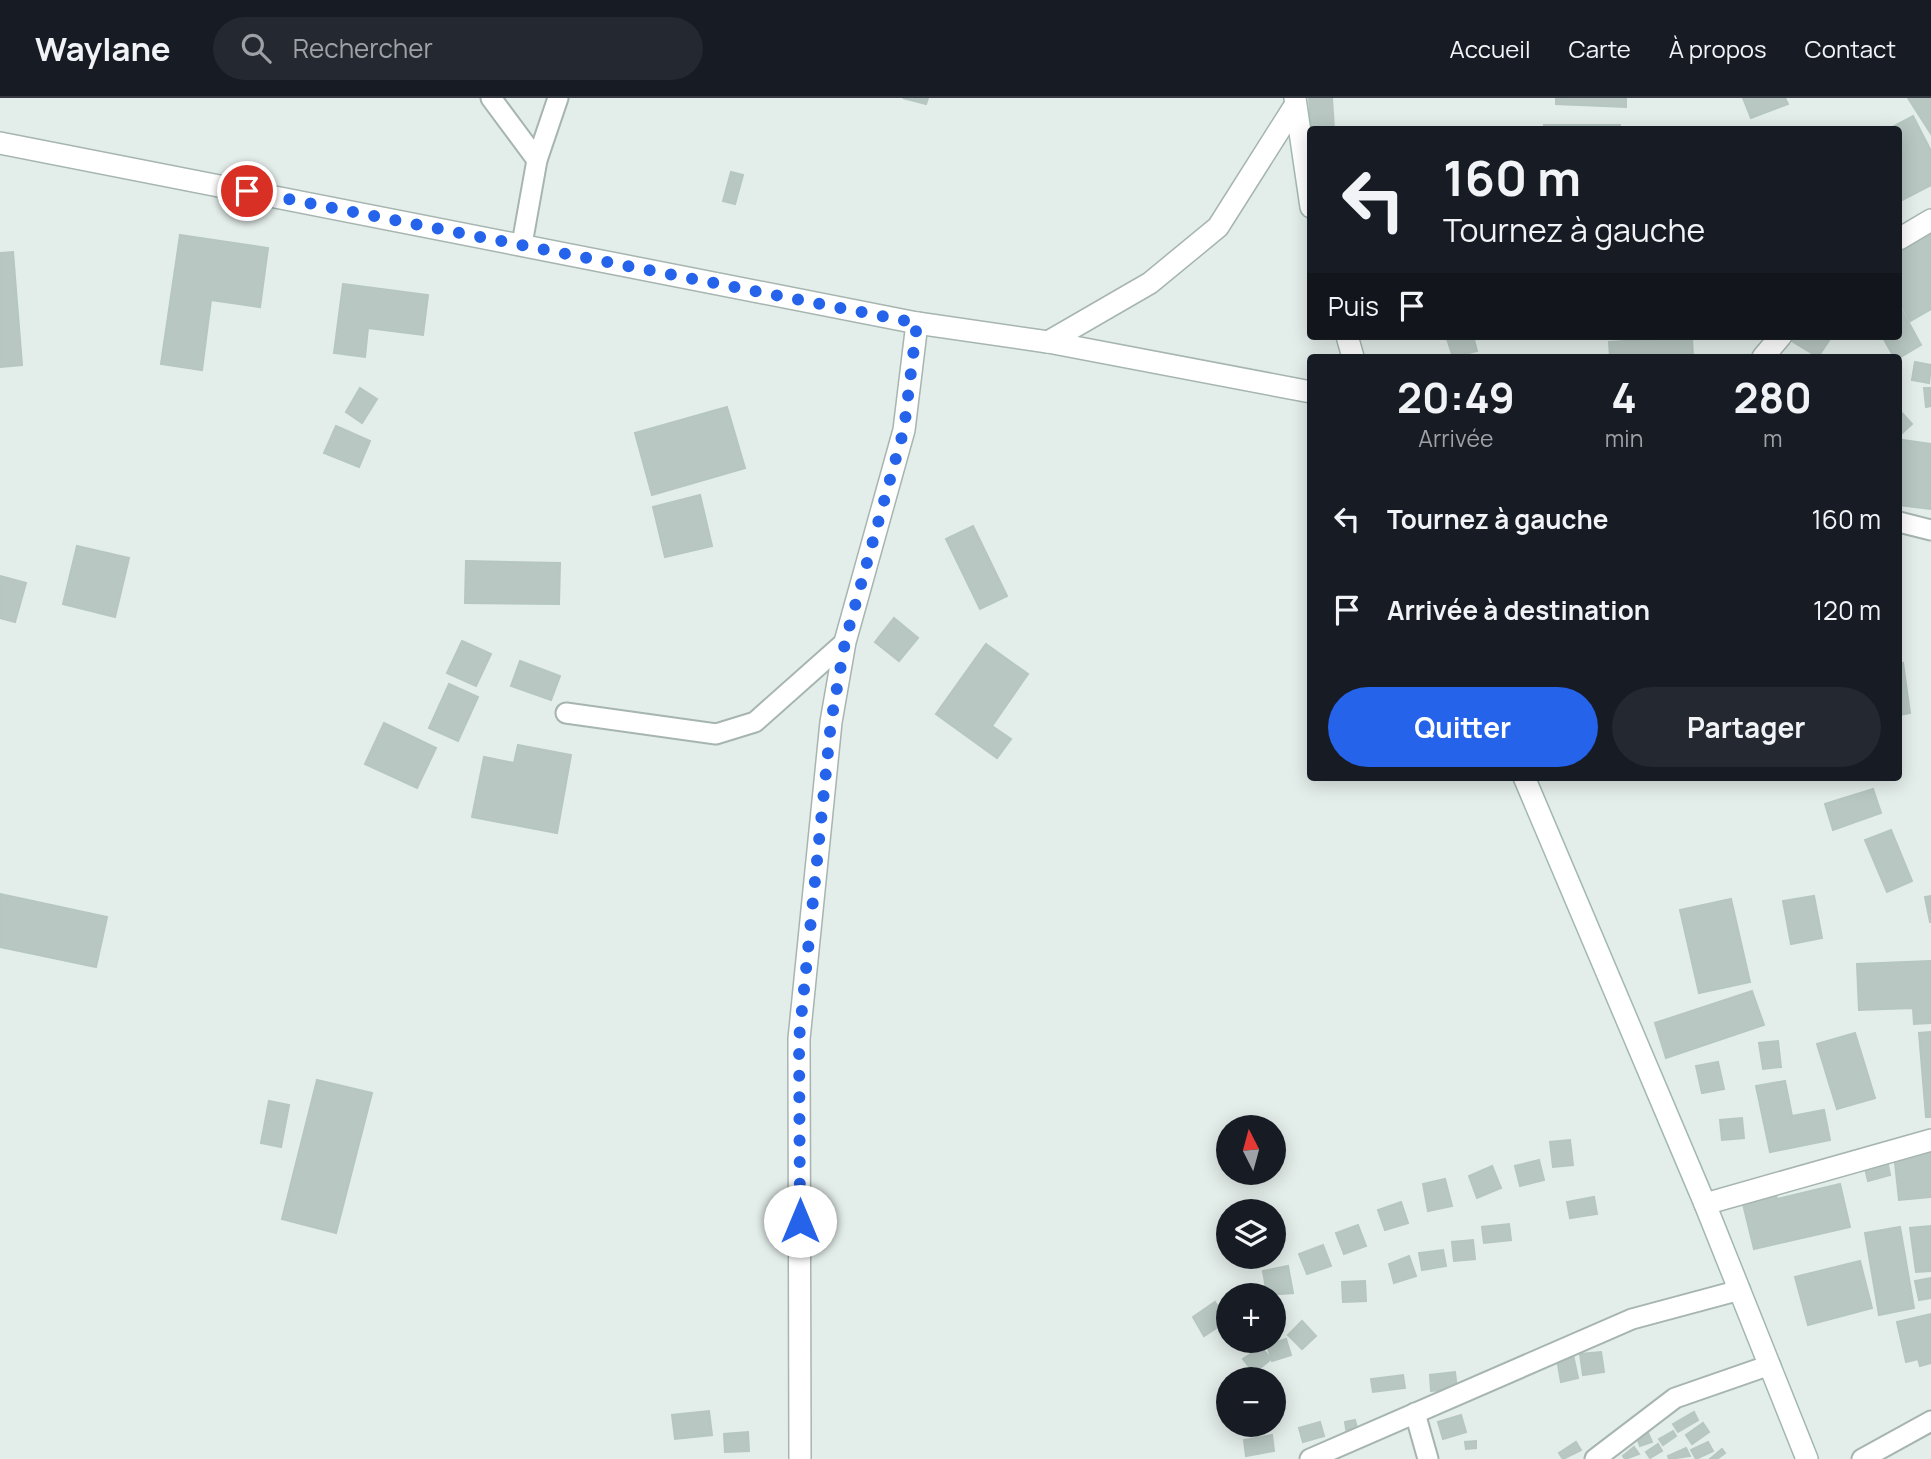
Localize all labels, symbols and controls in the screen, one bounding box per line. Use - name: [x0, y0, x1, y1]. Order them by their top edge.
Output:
- search box: [213, 17, 703, 80]
- text: Waylane: [35, 26, 171, 71]
- icon: search: [237, 29, 275, 67]
- text: Rechercher: [293, 30, 433, 66]
- text: Accueil: [1450, 32, 1530, 65]
- text: Carte: [1568, 32, 1631, 65]
- text: À propos: [1669, 32, 1767, 65]
- text: Contact: [1805, 32, 1896, 65]
- text: 160 m: [1443, 144, 1581, 211]
- icon: left: [1328, 154, 1419, 245]
- pin: [217, 161, 277, 221]
- icon: arrive: [228, 172, 266, 210]
- text: Tournez à gauche: [1443, 208, 1705, 252]
- icon: arrive: [1393, 287, 1431, 325]
- text: Puis: [1328, 288, 1379, 324]
- text: 20:49: [1397, 368, 1515, 426]
- text: 4: [1611, 368, 1637, 426]
- text: 280: [1733, 368, 1812, 426]
- text: Arrivée: [1418, 422, 1493, 454]
- text: min: [1605, 422, 1643, 454]
- text: m: [1763, 422, 1782, 454]
- icon: left: [1328, 500, 1366, 538]
- text: Tournez à gauche: [1387, 501, 1608, 537]
- text: 160 m: [1812, 501, 1881, 537]
- icon: arrive: [1328, 591, 1366, 629]
- text: Arrivée à destination: [1387, 592, 1650, 628]
- text: 120 m: [1813, 592, 1881, 628]
- button: Quitter: [1328, 687, 1598, 767]
- button: Partager: [1612, 687, 1881, 767]
- north arrow: [1216, 1115, 1286, 1185]
- map controls: [1216, 1115, 1286, 1437]
- position arrow: [763, 1184, 837, 1258]
- button: layers: [1216, 1199, 1286, 1269]
- button: +: [1216, 1283, 1286, 1353]
- button: −: [1216, 1367, 1286, 1437]

